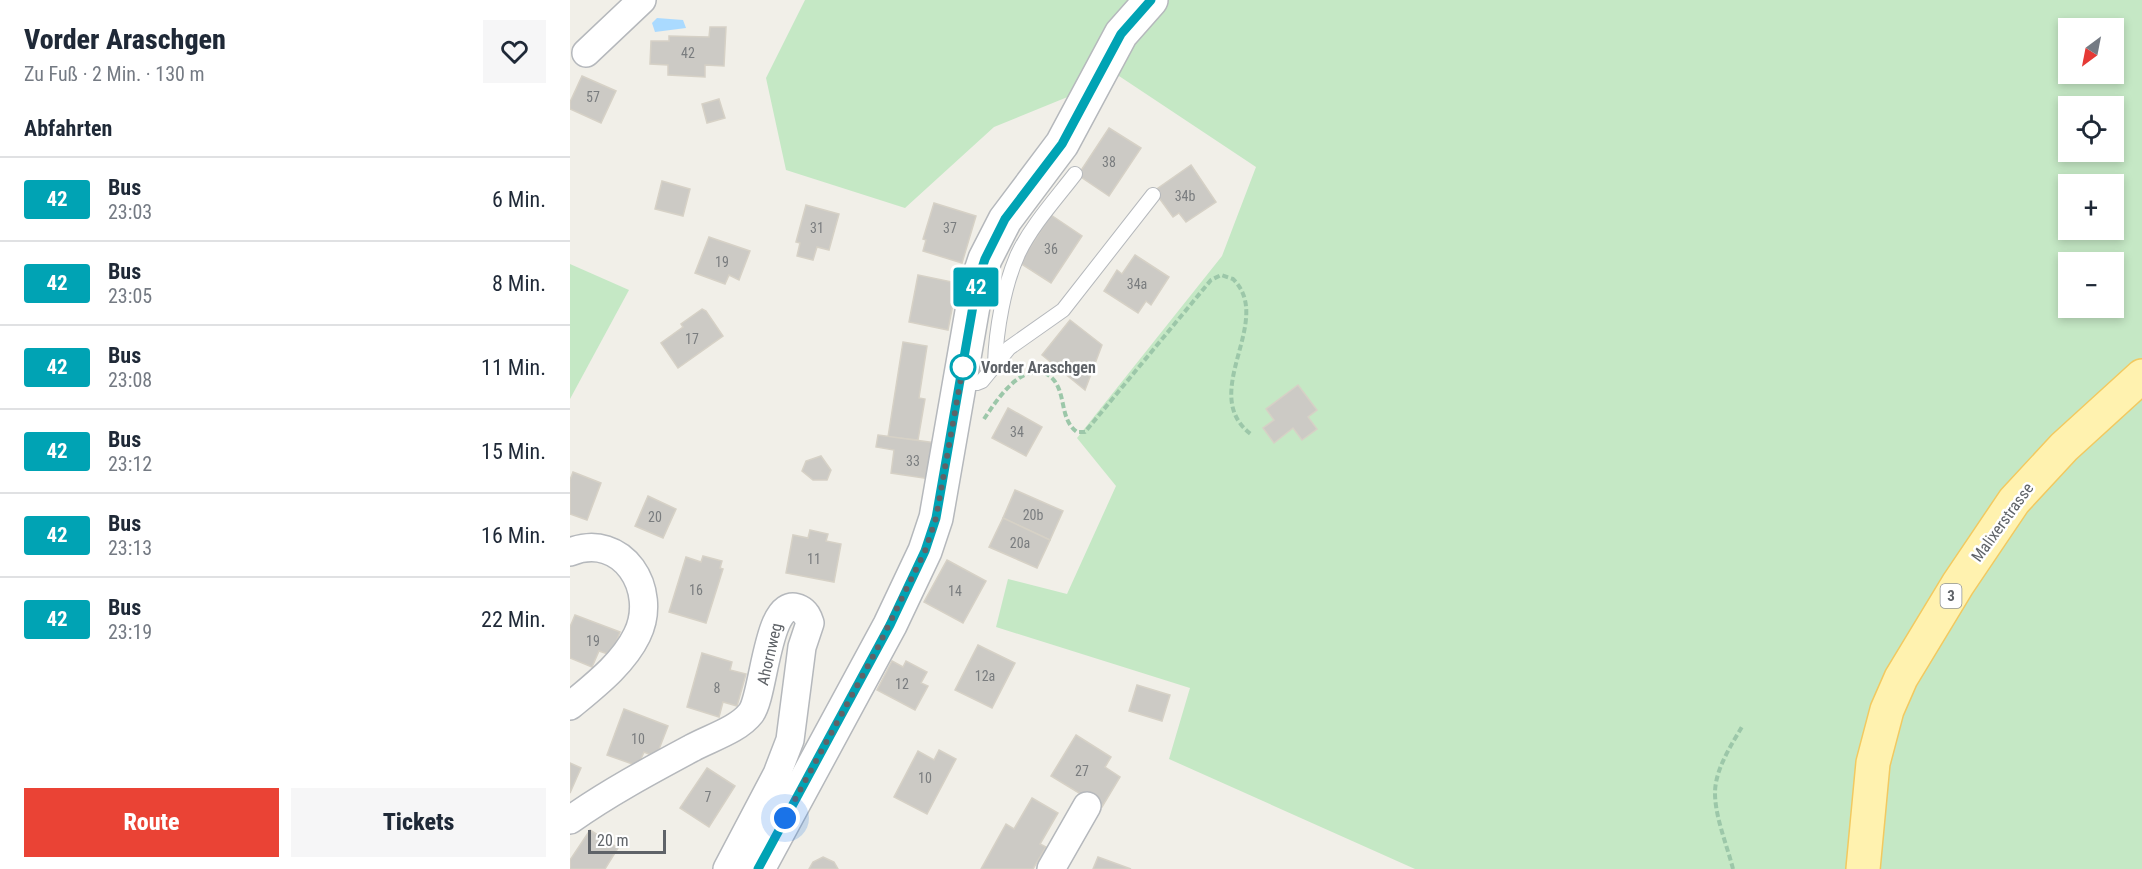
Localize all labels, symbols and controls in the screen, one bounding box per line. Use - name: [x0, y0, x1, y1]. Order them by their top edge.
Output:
- north arrow: [2058, 18, 2124, 84]
- map controls: [2058, 18, 2124, 318]
- button: heart: [483, 20, 546, 83]
- text: Vorder Araschgen: [24, 23, 226, 56]
- house number: 42: [681, 45, 695, 61]
- text: Zu Fuß · 2 Min. · 130 m: [24, 62, 205, 86]
- house number: 57: [586, 89, 600, 105]
- button: locate: [2058, 96, 2124, 162]
- text: Abfahrten: [24, 116, 112, 141]
- house number: 38: [1102, 154, 1116, 170]
- button: +: [2058, 174, 2124, 240]
- text: Bus: [108, 175, 141, 200]
- text: 42: [46, 187, 68, 211]
- text: 6 Min.: [492, 187, 546, 212]
- house number: 34b: [1175, 188, 1195, 204]
- text: 23:03: [108, 200, 152, 224]
- house number: 31: [810, 220, 824, 236]
- house number: 37: [943, 220, 957, 236]
- house number: 36: [1044, 241, 1058, 257]
- button: −: [2058, 252, 2124, 318]
- house number: 19: [715, 254, 729, 270]
- text: Bus: [108, 259, 141, 284]
- line badge: 42: [949, 268, 1003, 306]
- text: 42: [46, 271, 68, 295]
- text: 8 Min.: [492, 271, 546, 296]
- text: 42: [965, 275, 987, 299]
- house number: 34a: [1127, 276, 1147, 292]
- text: 23:05: [108, 284, 152, 308]
- house number: 17: [685, 331, 699, 347]
- text: Bus: [108, 343, 141, 368]
- marker: Vorder Araschgen: [950, 354, 976, 380]
- text: 42: [46, 355, 68, 379]
- text: 11 Min.: [481, 355, 546, 380]
- place label: Vorder Araschgen: [981, 358, 1096, 377]
- text: 23:08: [108, 368, 152, 392]
- house number: 34: [1010, 424, 1024, 440]
- text: Bus: [108, 427, 141, 452]
- text: 42: [46, 439, 68, 463]
- text: 15 Min.: [481, 439, 546, 464]
- text: 23:12: [108, 452, 152, 476]
- house number: 33: [906, 453, 920, 469]
- street label: Malixerstrasse: [1967, 479, 2037, 565]
- house number: 20b: [1023, 507, 1043, 523]
- house number: 20: [648, 509, 662, 525]
- text: Bus: [108, 511, 141, 536]
- text: 42: [46, 523, 68, 547]
- text: 16 Min.: [481, 523, 546, 548]
- house number: 20a: [1010, 535, 1030, 551]
- text: 23:13: [108, 536, 152, 560]
- house number: 11: [807, 551, 821, 567]
- house number: 16: [689, 582, 703, 598]
- house number: 14: [948, 583, 962, 599]
- road number: 3: [1940, 584, 1962, 608]
- text: Bus: [108, 595, 141, 620]
- text: 42: [46, 607, 68, 631]
- text: 22 Min.: [481, 607, 546, 632]
- text: 23:19: [108, 620, 152, 644]
- street label: Ahornweg: [753, 621, 786, 687]
- house number: 19: [586, 633, 600, 649]
- house number: 12a: [975, 668, 995, 684]
- house number: 12: [895, 676, 909, 692]
- house number: 8: [714, 680, 721, 696]
- house number: 10: [631, 731, 645, 747]
- house number: 27: [1075, 763, 1089, 779]
- house number: 10: [918, 770, 932, 786]
- button: Route: [24, 788, 279, 857]
- button: Tickets: [291, 788, 546, 857]
- house number: 7: [705, 789, 712, 805]
- your location: [770, 803, 800, 833]
- scale bar: [588, 827, 666, 854]
- text: 20 m: [597, 831, 629, 850]

